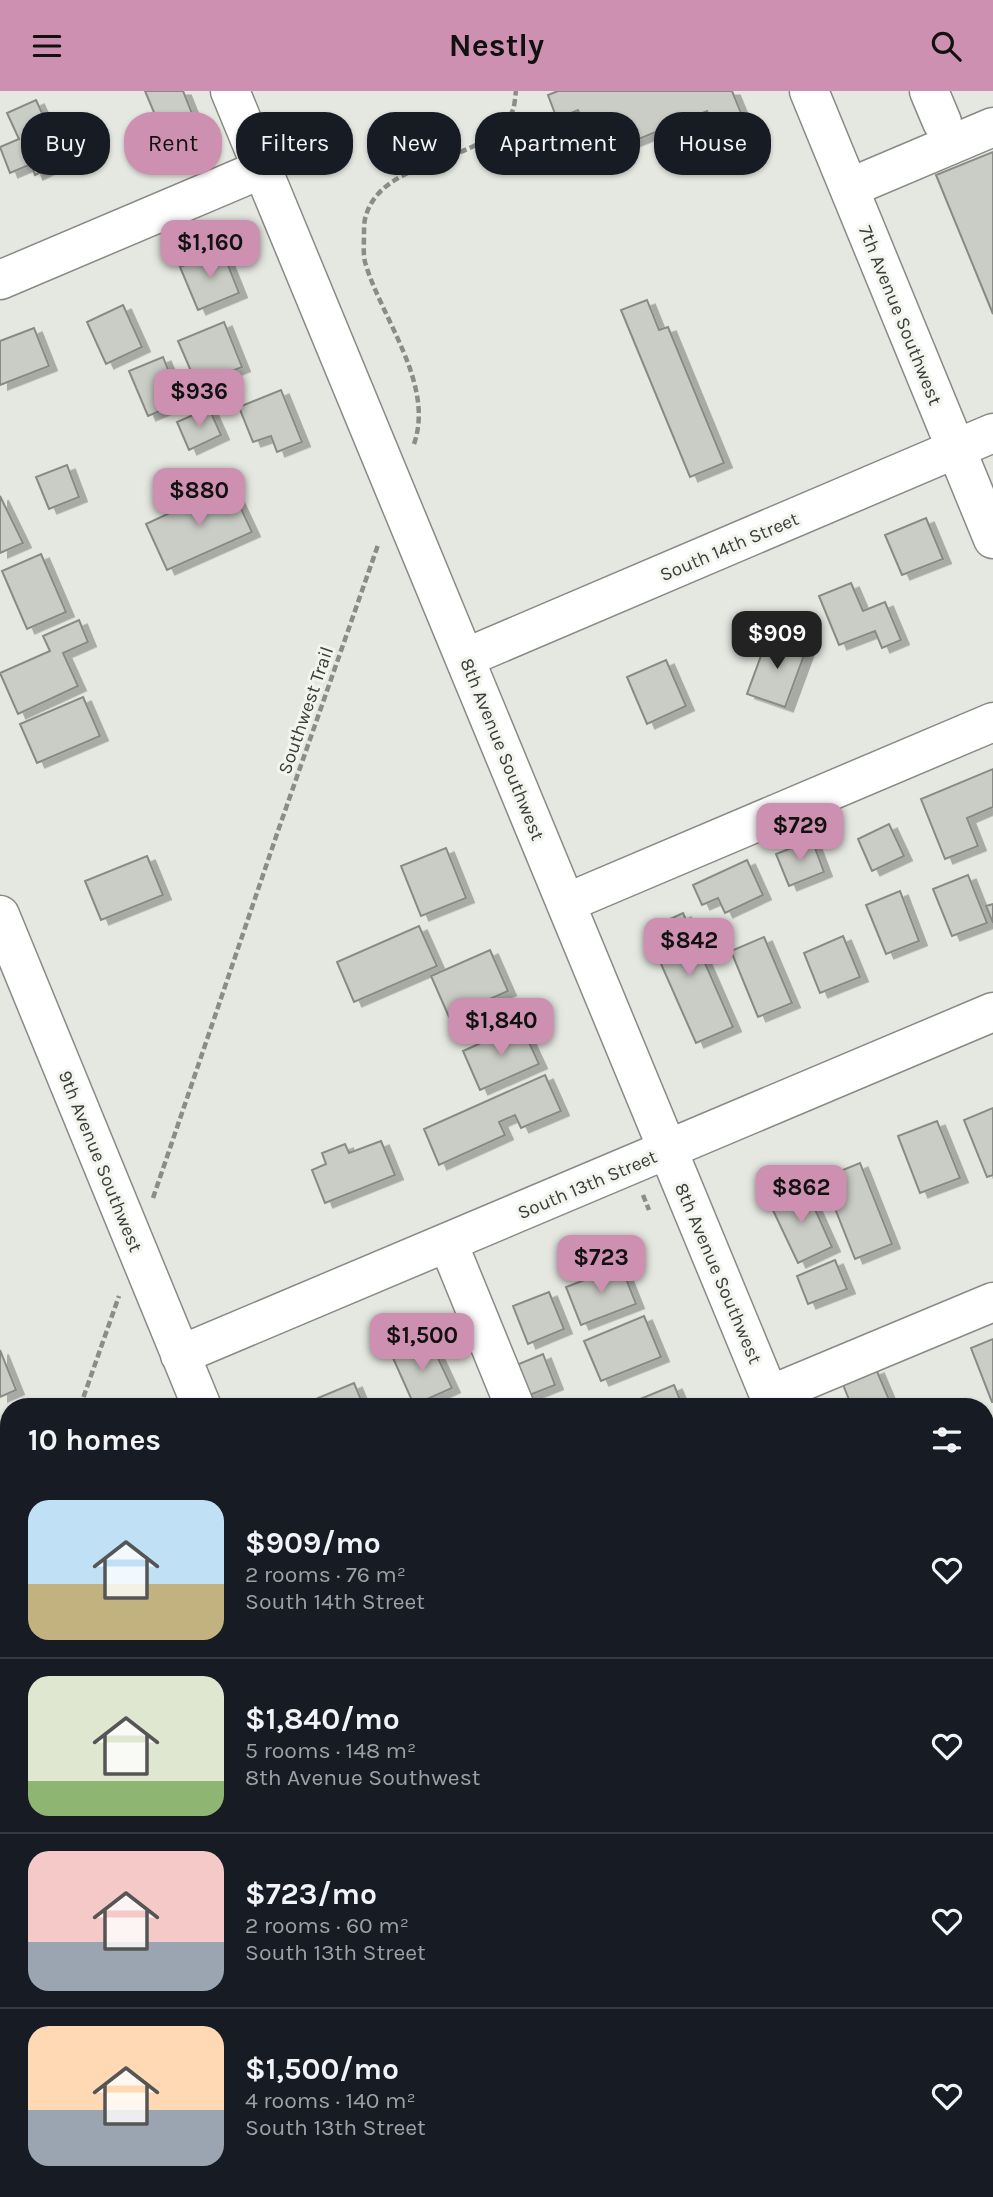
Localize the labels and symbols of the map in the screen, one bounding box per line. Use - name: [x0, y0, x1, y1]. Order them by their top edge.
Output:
- pin: $1,160: [153, 221, 267, 280]
- street label: 7th Avenue Southwest: [854, 222, 946, 408]
- pin: $936: [158, 369, 240, 429]
- pin: $880: [158, 469, 240, 528]
- street label: South 14th Street: [657, 508, 802, 586]
- pin: $909: [736, 611, 818, 671]
- street label: Southwest Trail: [274, 644, 338, 777]
- street label: 8th Avenue Southwest: [455, 655, 549, 844]
- pin: $729: [759, 803, 841, 863]
- pin: $842: [648, 919, 730, 978]
- pin: $1,840: [444, 999, 558, 1058]
- street label: 9th Avenue Southwest: [54, 1067, 147, 1255]
- street label: South 13th Street: [514, 1146, 660, 1224]
- pin: $862: [760, 1165, 842, 1225]
- street label: 8th Avenue Southwest: [670, 1180, 766, 1367]
- pin: $723: [560, 1235, 642, 1295]
- pin: $1,500: [365, 1313, 479, 1373]

